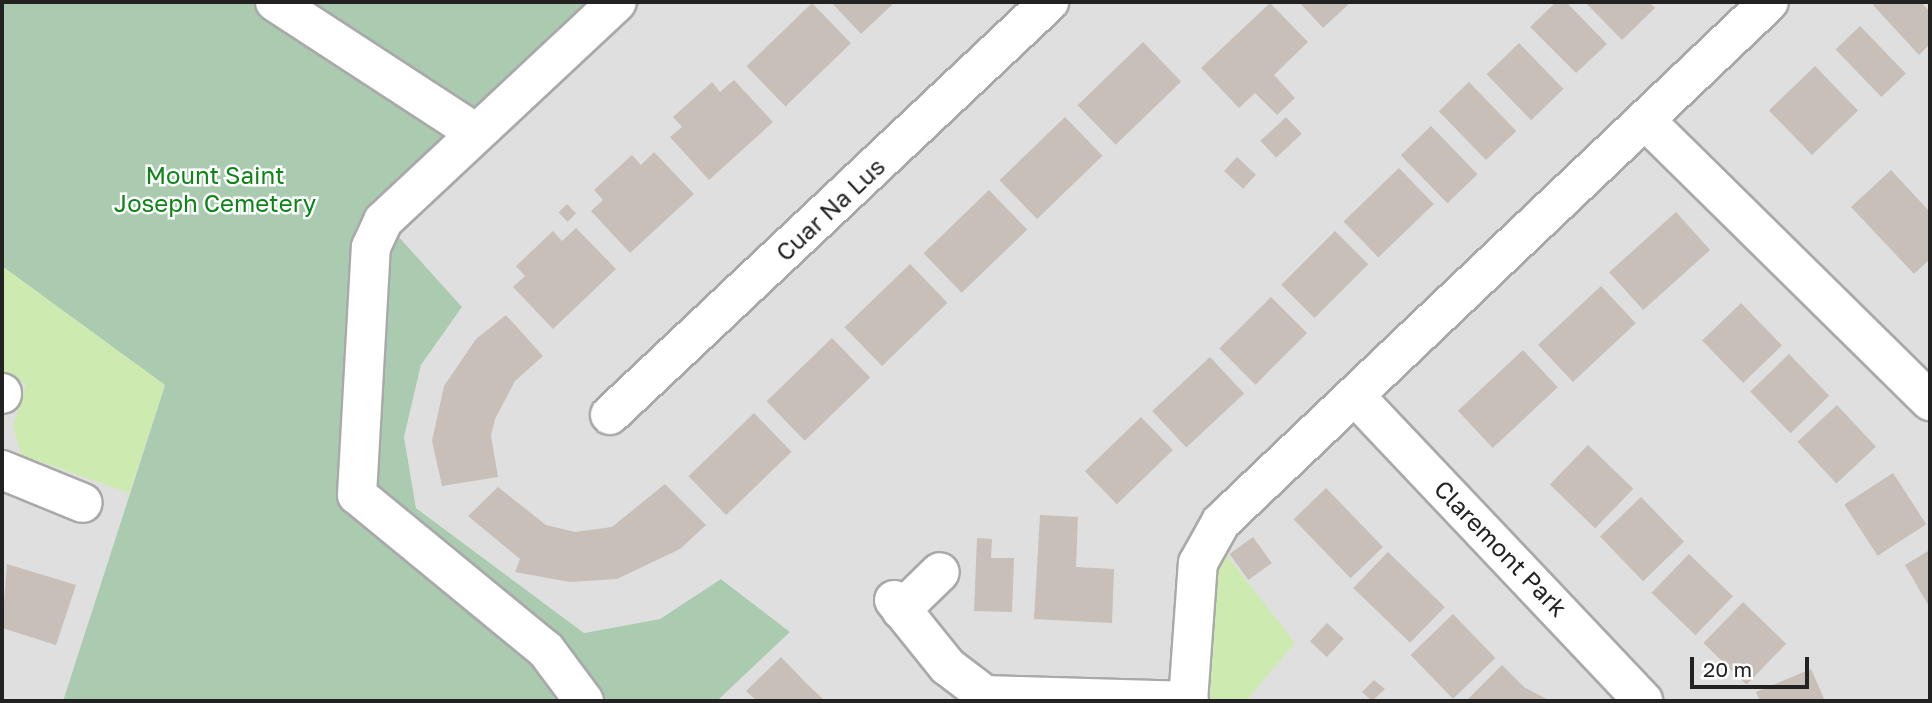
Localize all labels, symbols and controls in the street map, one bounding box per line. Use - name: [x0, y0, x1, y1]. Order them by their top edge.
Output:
- street label: Cuar Na Lus: [770, 151, 890, 267]
- park label: Mount Saint Joseph Cemetery: [114, 161, 316, 217]
- street label: Claremont Park: [1429, 474, 1573, 622]
- scale bar: [1694, 644, 1813, 688]
- text: 20 m: [1703, 656, 1752, 682]

